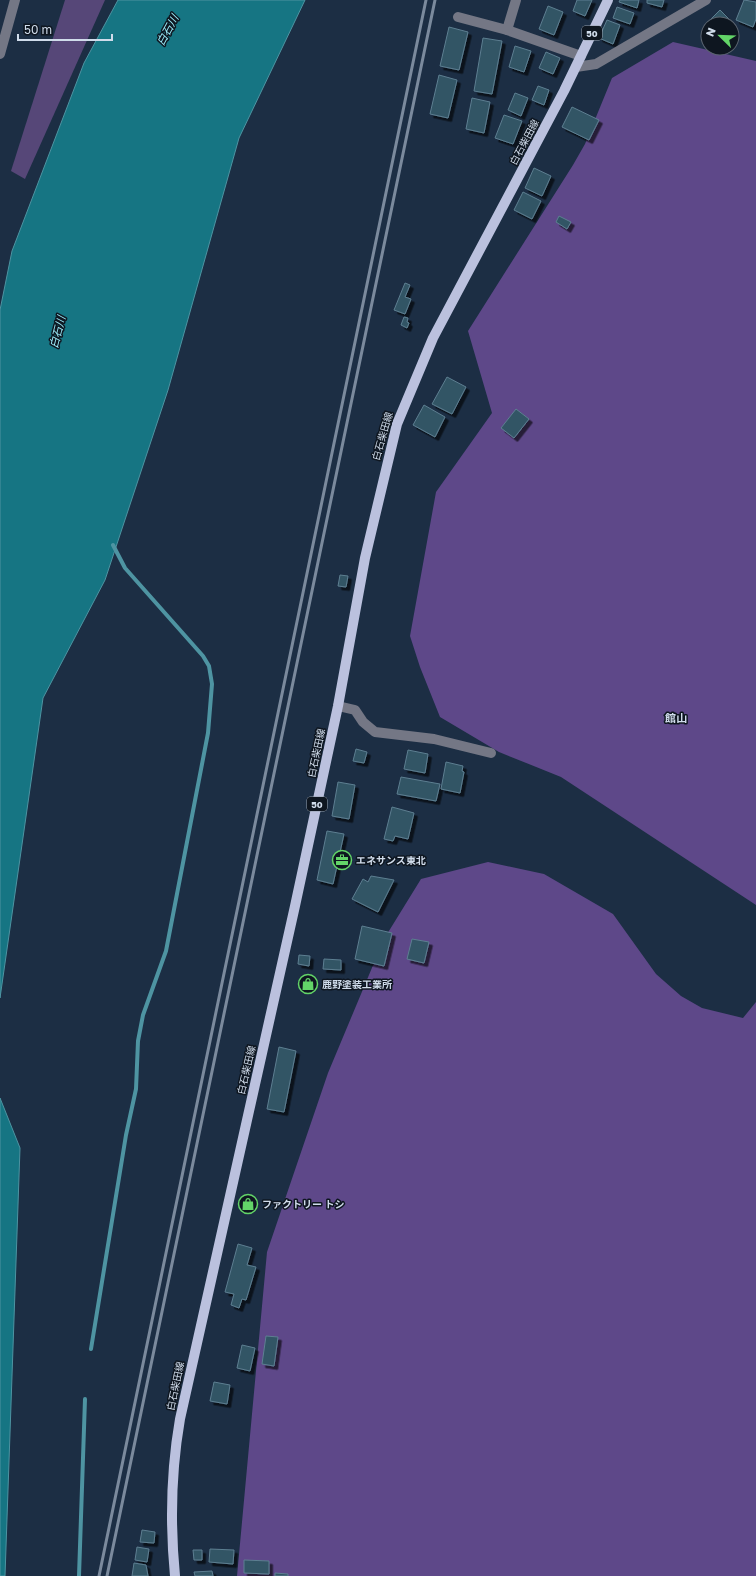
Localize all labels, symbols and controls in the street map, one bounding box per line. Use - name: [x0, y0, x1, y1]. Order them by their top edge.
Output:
- water label: 白石川: [153, 12, 181, 48]
- scale bar: [18, 16, 112, 42]
- north arrow: [700, 16, 740, 56]
- text: 50 m: [24, 22, 52, 37]
- road number: 50: [582, 26, 602, 40]
- text: N: [703, 26, 718, 38]
- street label: 白石柴田線: [507, 117, 541, 167]
- water label: 白石川: [47, 313, 68, 350]
- street label: 白石柴田線: [369, 410, 395, 462]
- district label: 館山: [664, 711, 687, 724]
- street label: 白石柴田線: [305, 727, 327, 779]
- road number: 50: [307, 797, 327, 811]
- office icon: エネサンス東北: [331, 849, 353, 871]
- place label: エネサンス東北: [356, 854, 426, 866]
- shop icon: 鹿野塗装工業所: [297, 973, 319, 995]
- place label: 鹿野塗装工業所: [322, 978, 392, 990]
- street label: 白石柴田線: [235, 1044, 257, 1096]
- shop icon: ファクトリー トシ: [237, 1193, 259, 1215]
- place label: ファクトリー トシ: [262, 1198, 345, 1210]
- street label: 白石柴田線: [164, 1360, 186, 1412]

